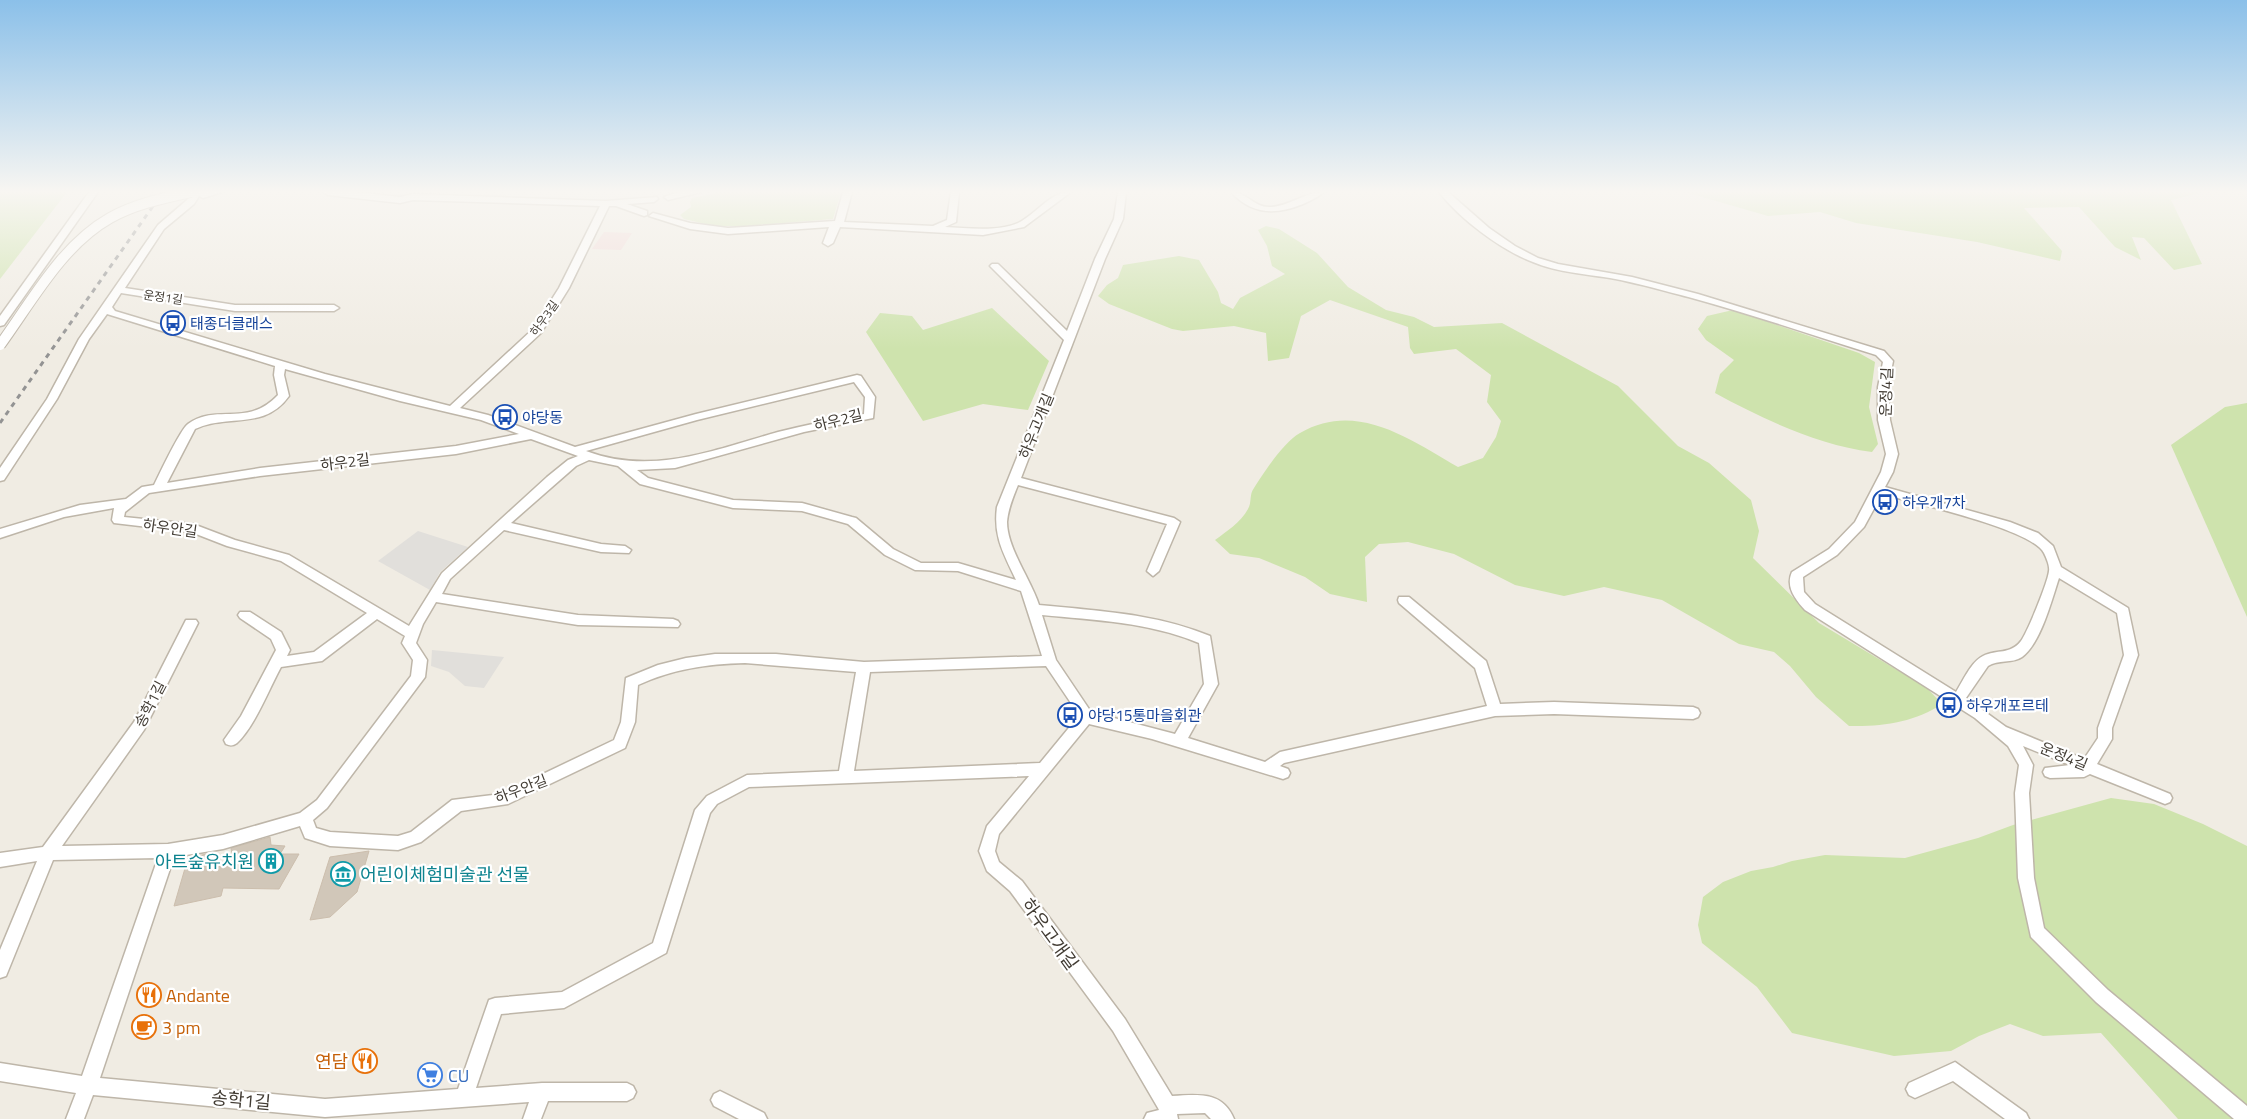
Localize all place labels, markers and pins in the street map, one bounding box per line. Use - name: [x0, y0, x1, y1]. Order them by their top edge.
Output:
- bus stop icon: 태종더클래스: [160, 310, 186, 336]
- place label: 태종더클래스: [190, 312, 273, 335]
- bus stop icon: 야당동: [492, 404, 518, 430]
- place label: 야당동: [522, 406, 563, 429]
- bus stop icon: 하우개7차: [1872, 489, 1898, 515]
- place label: 하우개7차: [1902, 491, 1966, 514]
- bus stop icon: 하우개포르테: [1936, 692, 1962, 718]
- place label: 하우개포르테: [1966, 694, 2049, 717]
- bus stop icon: 야당15통마을회관: [1057, 702, 1083, 728]
- place label: 야당15통마을회관: [1088, 704, 1202, 727]
- place label: 아트숲유치원: [155, 848, 254, 875]
- building icon: 아트숲유치원: [258, 848, 284, 874]
- museum icon: 어린이체험미술관 선물: [330, 861, 356, 887]
- place label: 어린이체험미술관 선물: [360, 861, 530, 888]
- restaurant icon: Andante: [136, 982, 162, 1008]
- place label: Andante: [166, 982, 230, 1009]
- cafe icon: 3 pm: [131, 1014, 157, 1040]
- place label: 3 pm: [162, 1014, 201, 1041]
- place label: 연담: [315, 1048, 348, 1075]
- restaurant icon: 연담: [352, 1048, 378, 1074]
- supermarket icon: CU: [417, 1062, 443, 1088]
- place label: CU: [448, 1062, 469, 1089]

